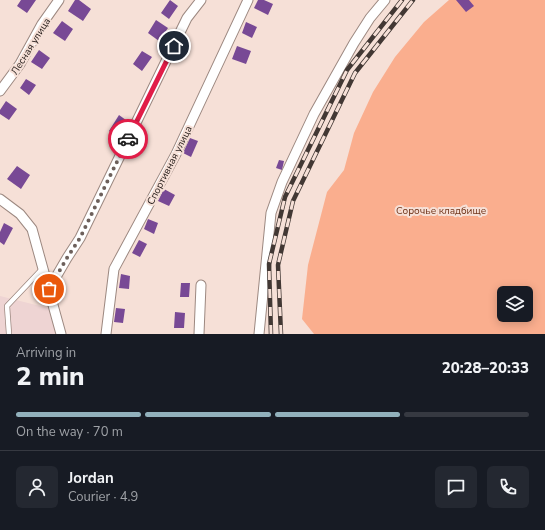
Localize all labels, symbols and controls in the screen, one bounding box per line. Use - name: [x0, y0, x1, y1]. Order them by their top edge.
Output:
- street label: Лесная улица: [8, 15, 54, 78]
- pin: [157, 29, 191, 63]
- icon: home: [163, 35, 185, 57]
- courier: [108, 119, 148, 159]
- street label: Спортивная улица: [144, 124, 196, 207]
- icon: car: [117, 128, 139, 150]
- park label: Сорочье кладбище: [396, 204, 486, 218]
- pin: [32, 272, 66, 306]
- icon: bag: [38, 278, 60, 300]
- map controls: [497, 286, 533, 322]
- button: layers: [497, 286, 533, 322]
- text: Arriving in: [16, 344, 76, 362]
- text: 20:28–20:33: [442, 358, 529, 378]
- text: 2 min: [16, 359, 84, 394]
- text: On the way · 70 m: [16, 423, 123, 441]
- button: person: [16, 466, 58, 508]
- button: chat: [435, 466, 477, 508]
- button: phone: [487, 466, 529, 508]
- text: Jordan: [68, 468, 114, 488]
- text: Courier · 4.9: [68, 488, 138, 506]

